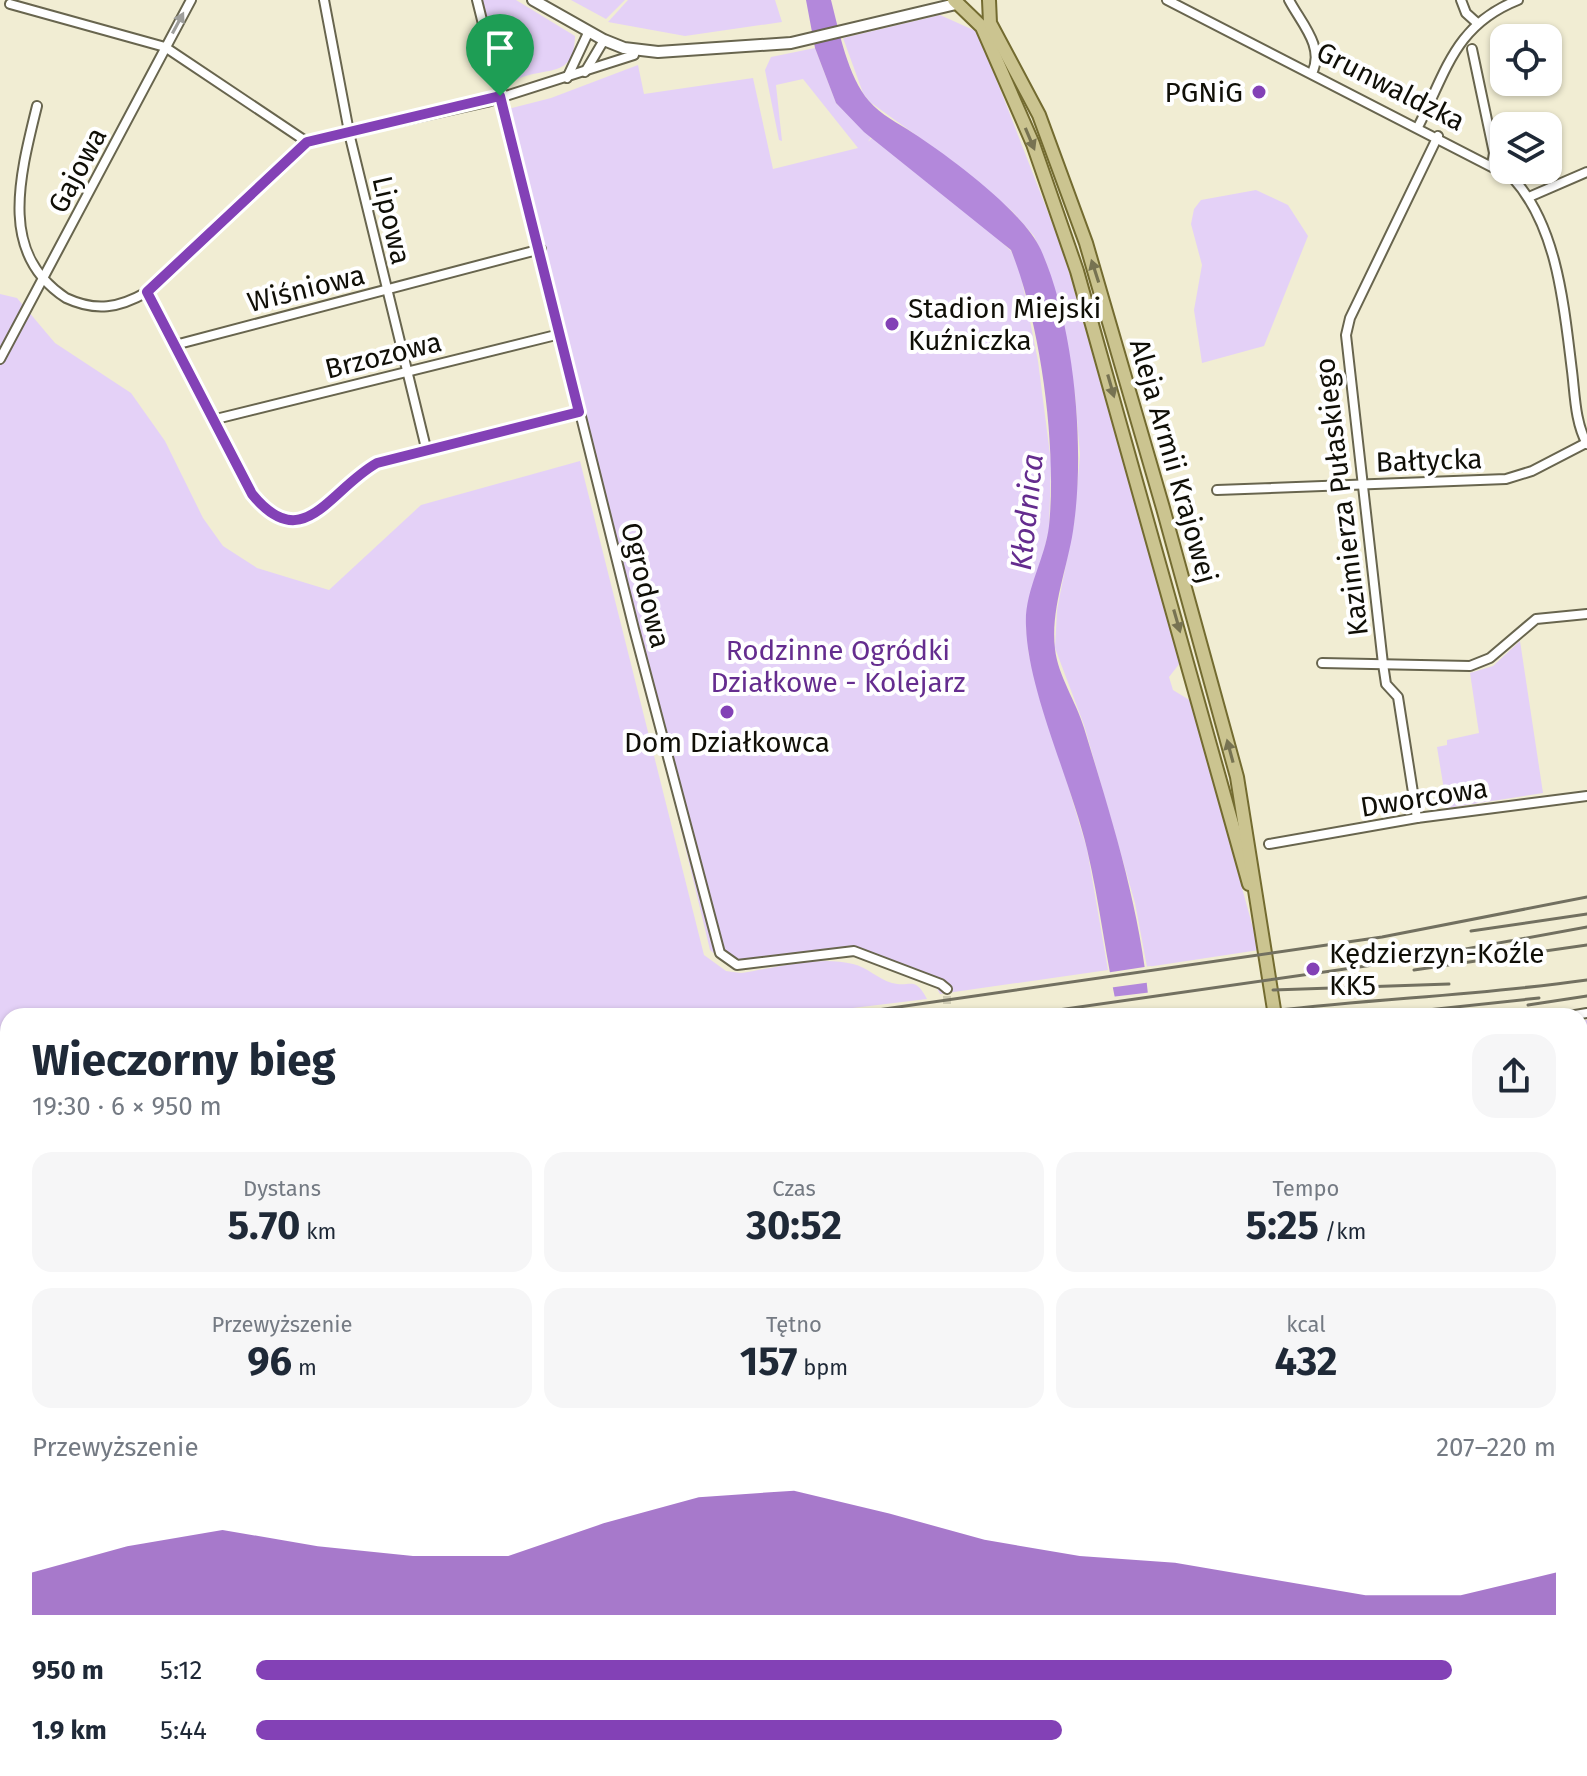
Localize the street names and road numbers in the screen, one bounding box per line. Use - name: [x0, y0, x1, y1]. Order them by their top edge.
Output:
- street label: Grunwaldzka: [1311, 35, 1470, 138]
- street label: Gajowa: [41, 122, 114, 219]
- street label: Lipowa: [365, 173, 418, 268]
- street label: Wiśniowa: [244, 258, 368, 319]
- street label: Brzozowa: [321, 325, 445, 386]
- street label: Aleja Armii Krajowej: [1123, 335, 1224, 587]
- street label: Kazimierza Pułaskiego: [1308, 356, 1375, 638]
- street label: Bałtycka: [1375, 442, 1483, 479]
- street label: Ogrodowa: [614, 519, 677, 651]
- street label: Dworcowa: [1358, 771, 1490, 824]

